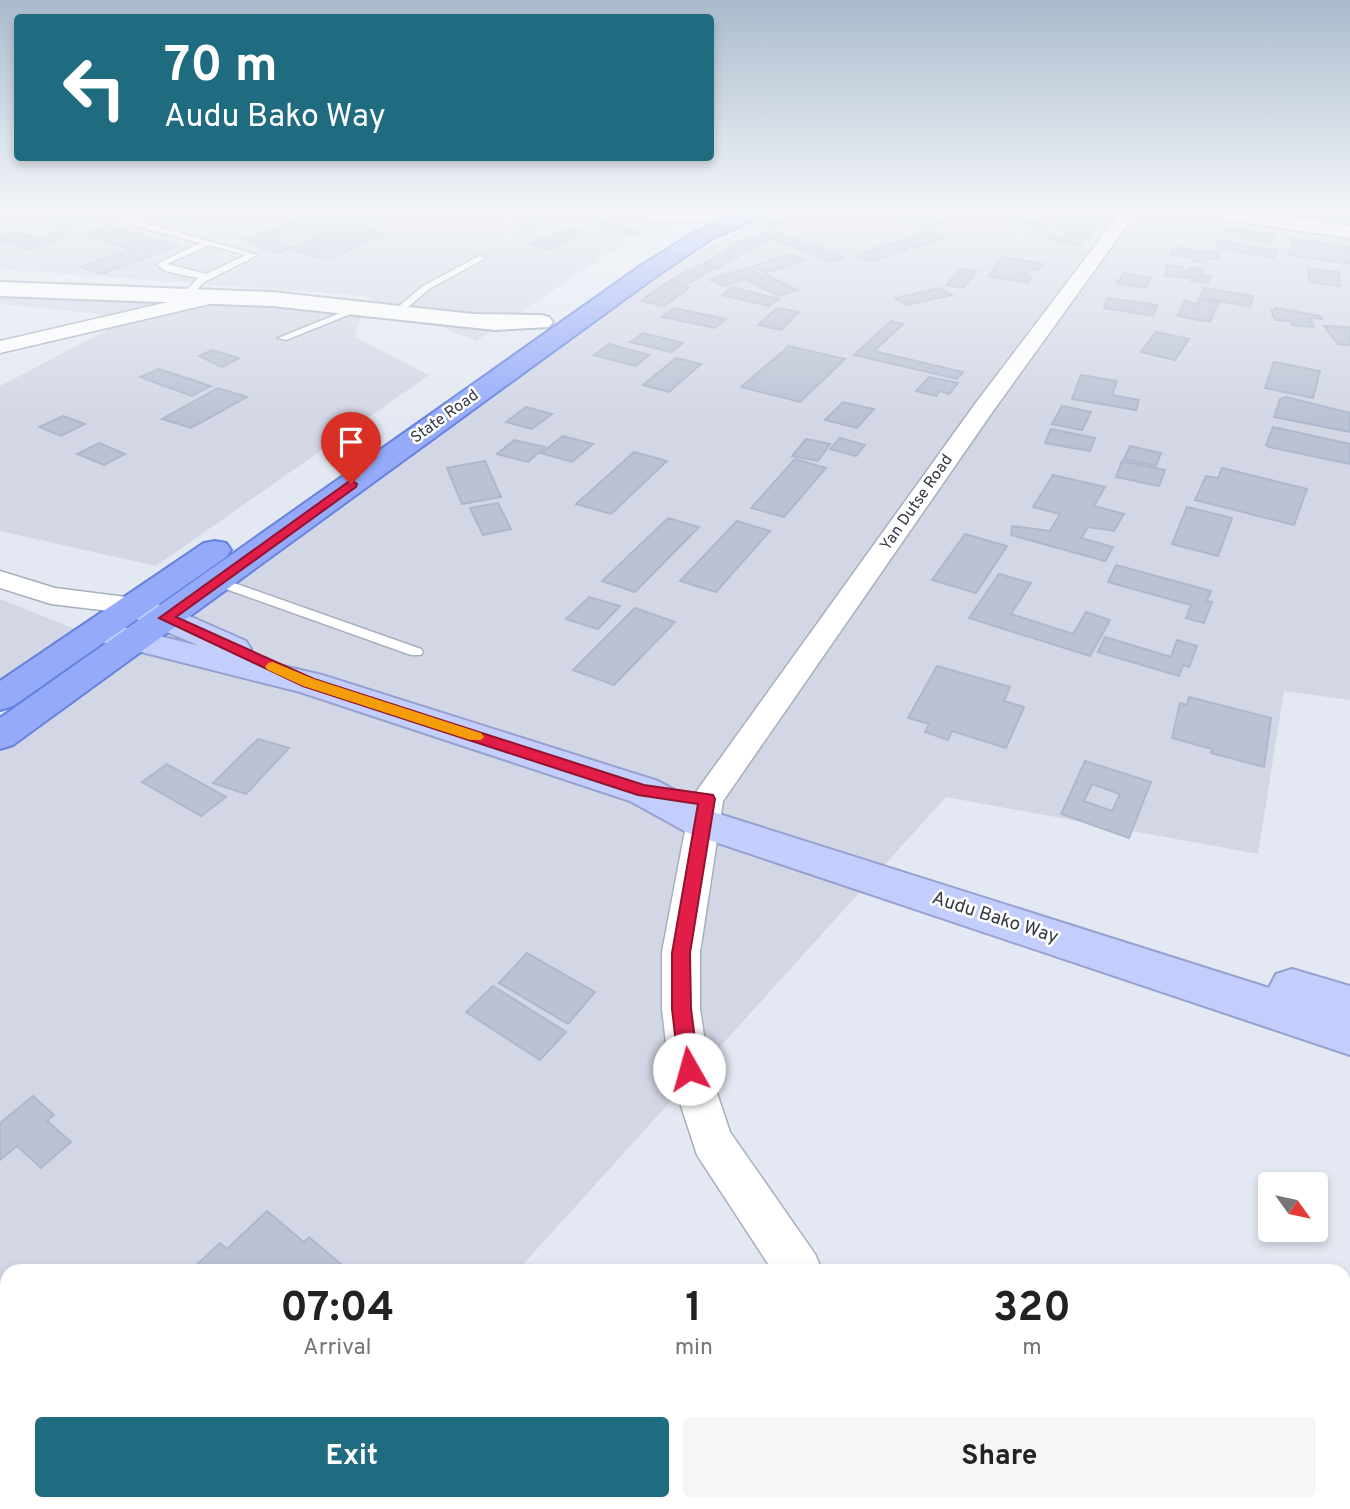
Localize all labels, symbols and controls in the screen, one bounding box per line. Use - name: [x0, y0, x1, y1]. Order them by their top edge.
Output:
- text: 70 m: [164, 37, 278, 99]
- icon: left: [49, 42, 140, 133]
- text: Audu Bako Way: [164, 98, 386, 138]
- street label: State Road: [407, 386, 483, 448]
- pin: [321, 412, 381, 484]
- icon: arrive: [332, 423, 370, 461]
- street label: Yan Dutse Road: [876, 451, 958, 555]
- street label: Audu Bako Way: [929, 886, 1061, 950]
- position arrow: [652, 1032, 726, 1106]
- north arrow: [1258, 1172, 1328, 1242]
- map controls: [1258, 1172, 1328, 1242]
- text: 07:04: [280, 1283, 394, 1336]
- text: 1: [685, 1283, 702, 1336]
- text: 320: [993, 1283, 1071, 1336]
- text: Arrival: [303, 1334, 372, 1363]
- text: min: [675, 1334, 713, 1363]
- text: m: [1022, 1334, 1042, 1363]
- button: Exit: [35, 1417, 669, 1497]
- button: Share: [683, 1417, 1316, 1497]

